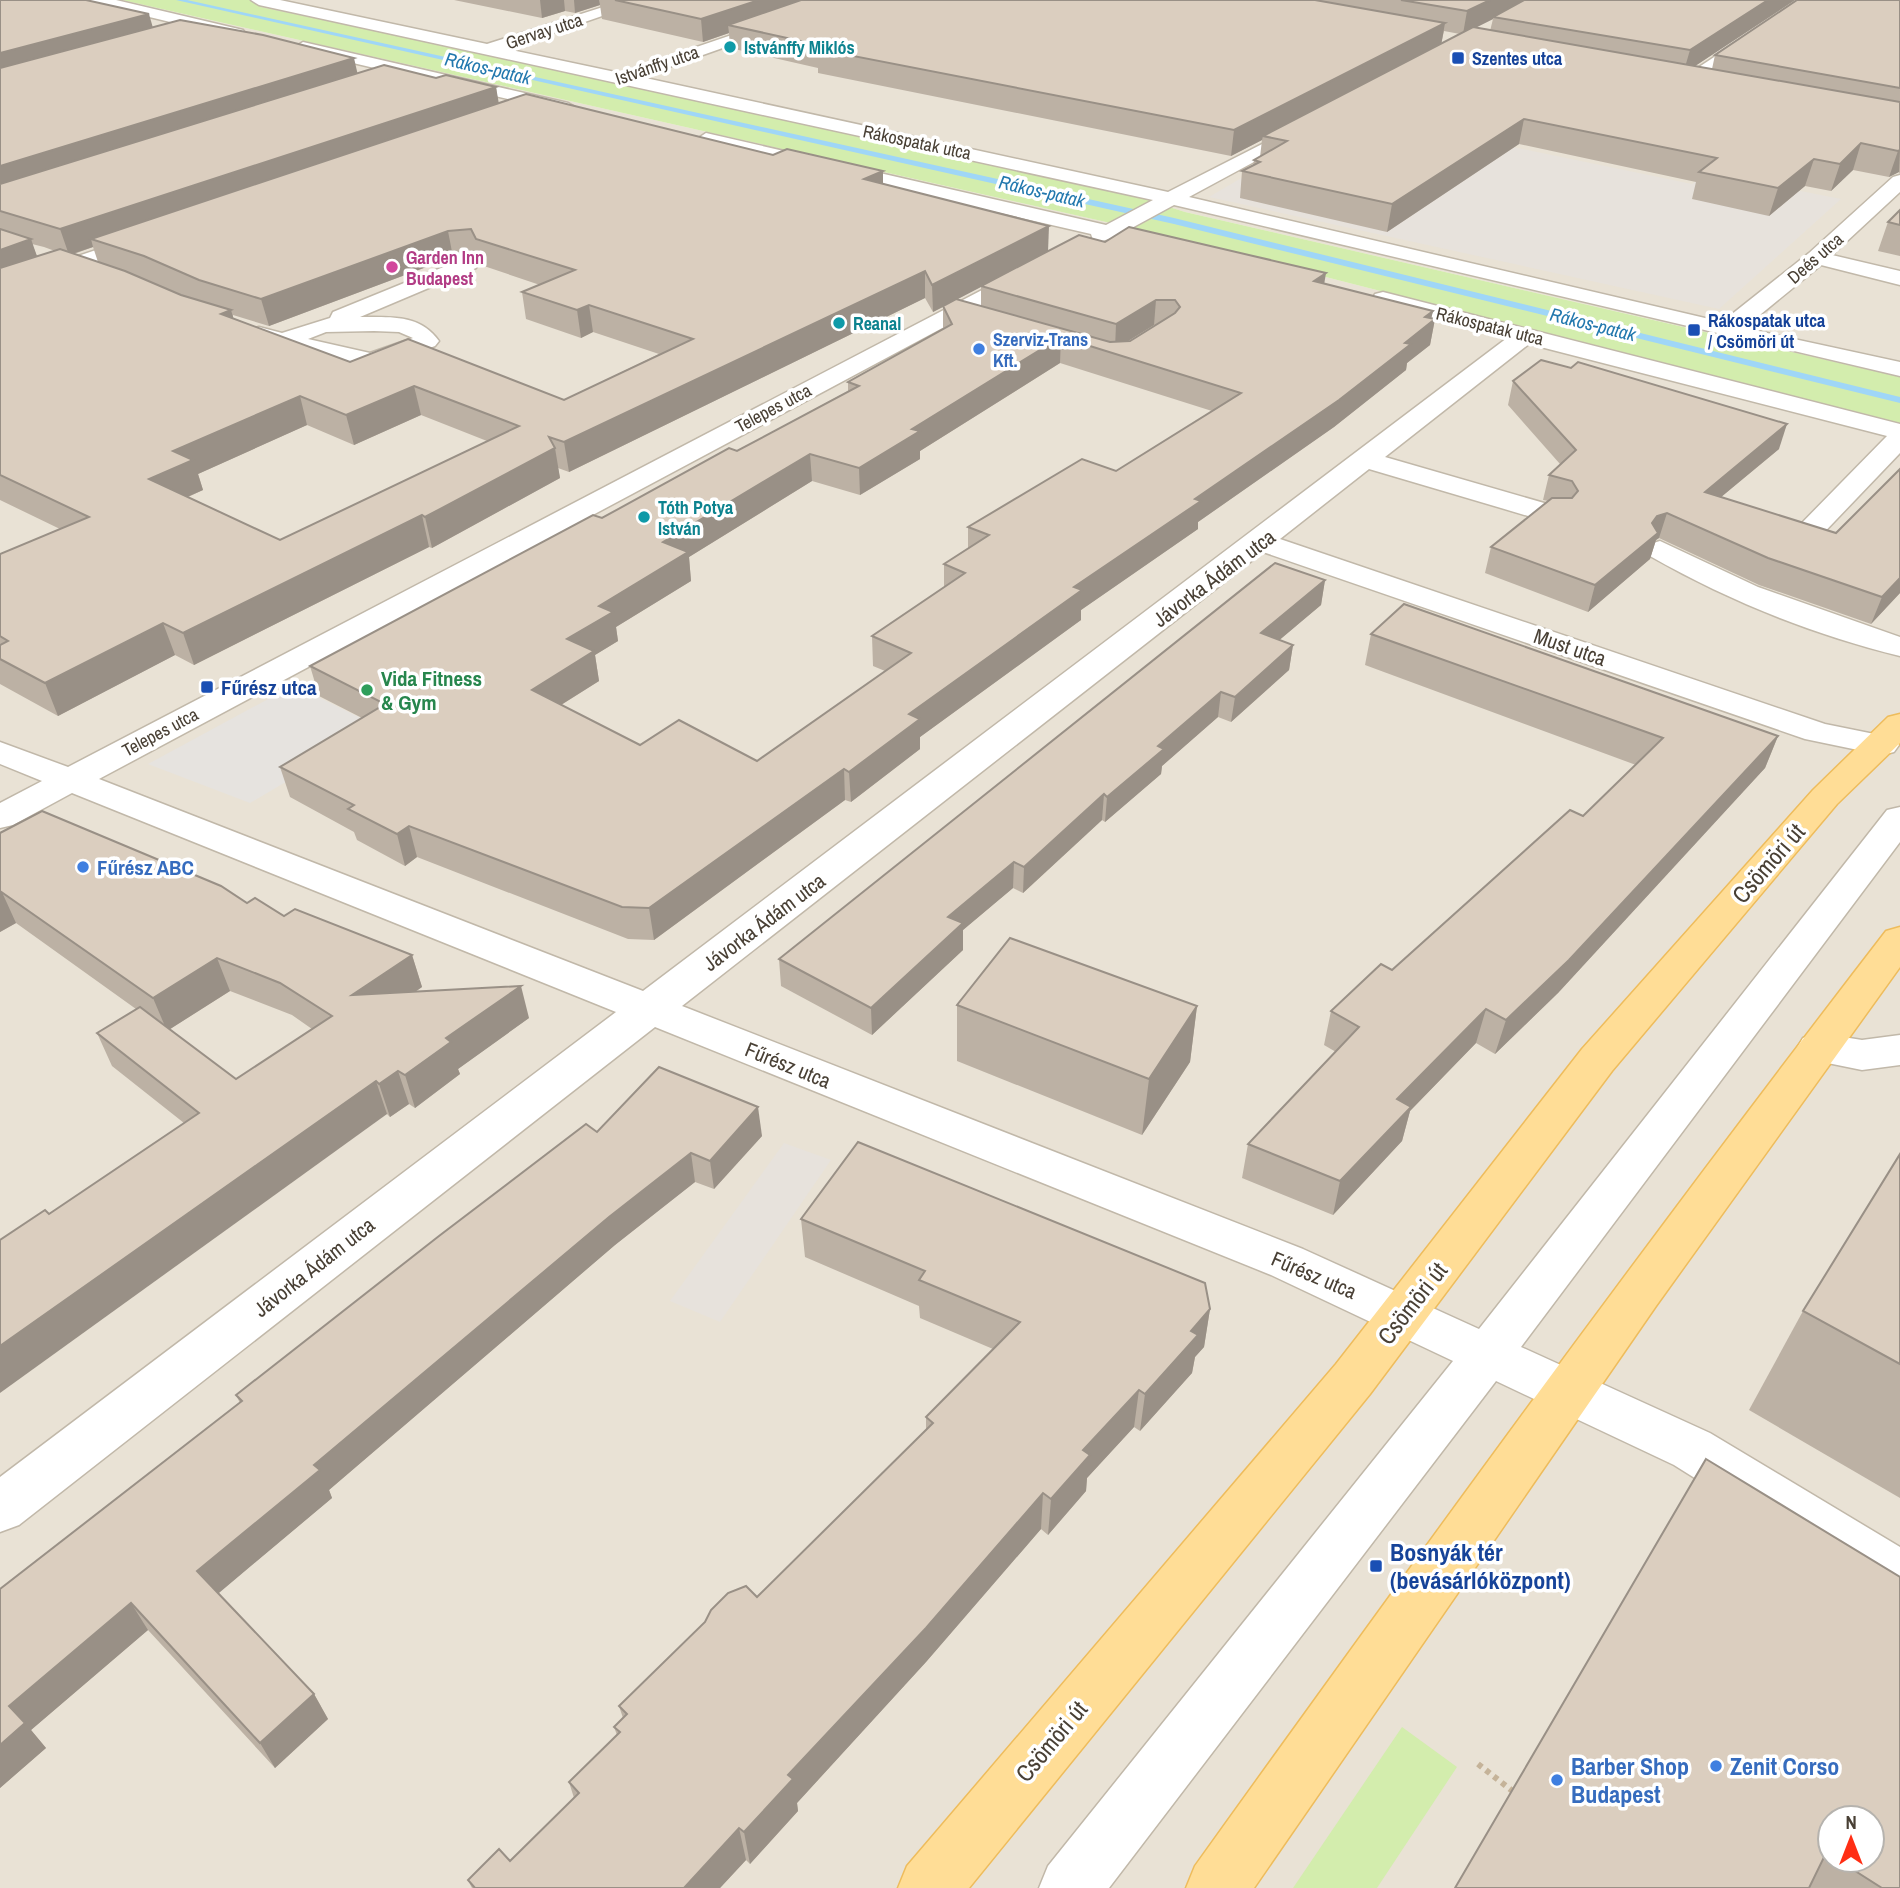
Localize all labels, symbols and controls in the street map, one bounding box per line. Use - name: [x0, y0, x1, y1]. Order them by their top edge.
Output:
- street label: Gervay utca: [502, 7, 586, 55]
- place label: Istvánffy Miklós: [744, 35, 855, 60]
- street label: Istvánffy utca: [612, 39, 702, 91]
- marker: Istvánffy Miklós: [722, 39, 738, 55]
- water label: Rákos-patak: [442, 45, 535, 91]
- place label: Szentes utca: [1472, 46, 1563, 71]
- marker: Szentes utca: [1450, 50, 1466, 66]
- street label: Rákospatak utca: [861, 118, 973, 166]
- water label: Rákos-patak: [996, 168, 1089, 214]
- street label: Deés utca: [1782, 227, 1848, 289]
- place label: Garden Inn Budapest: [406, 245, 484, 291]
- marker: Garden Inn Budapest: [384, 259, 400, 275]
- street label: Rákospatak utca: [1434, 301, 1546, 351]
- water label: Rákos-patak: [1547, 301, 1640, 347]
- place label: Rákospatak utca / Csömöri út: [1708, 308, 1826, 354]
- place label: Reanal: [853, 311, 901, 336]
- marker: Reanal: [831, 315, 847, 331]
- marker: Rákospatak utca / Csömöri út: [1686, 322, 1702, 338]
- place label: Szerviz-Trans Kft.: [993, 327, 1088, 373]
- marker: Szerviz-Trans Kft.: [971, 341, 987, 357]
- street label: Telepes utca: [731, 378, 815, 438]
- place label: Tóth Potya István: [658, 495, 734, 541]
- marker: Tóth Potya István: [636, 509, 652, 525]
- street label: Jávorka Ádám utca: [1147, 522, 1282, 634]
- street label: Must utca: [1530, 621, 1610, 673]
- place label: Vida Fitness & Gym: [381, 664, 482, 717]
- place label: Fűrész utca: [221, 673, 317, 702]
- marker: Fűrész utca: [199, 679, 215, 695]
- marker: Vida Fitness & Gym: [359, 682, 375, 698]
- street label: Telepes utca: [118, 702, 202, 762]
- street label: Csömöri út: [1724, 816, 1812, 910]
- place label: Fűrész ABC: [97, 853, 194, 882]
- marker: Fűrész ABC: [75, 859, 91, 875]
- street label: Jávorka Ádám utca: [697, 866, 832, 978]
- street label: Fűrész utca: [741, 1035, 836, 1095]
- street label: Jávorka Ádám utca: [247, 1210, 381, 1324]
- street label: Fűrész utca: [1267, 1244, 1361, 1306]
- street label: Csömöri út: [1370, 1255, 1455, 1351]
- place label: Bosnyák tér (bevásárlóközpont): [1390, 1536, 1570, 1596]
- marker: Bosnyák tér (bevásárlóközpont): [1368, 1558, 1384, 1574]
- street label: Csömöri út: [1008, 1693, 1095, 1788]
- place label: Barber Shop Budapest: [1571, 1750, 1689, 1810]
- place label: Zenit Corso: [1730, 1750, 1839, 1782]
- marker: Zenit Corso: [1708, 1758, 1724, 1774]
- marker: Barber Shop Budapest: [1549, 1772, 1565, 1788]
- north arrow: [1816, 1804, 1886, 1874]
- text: N: [1845, 1809, 1857, 1835]

